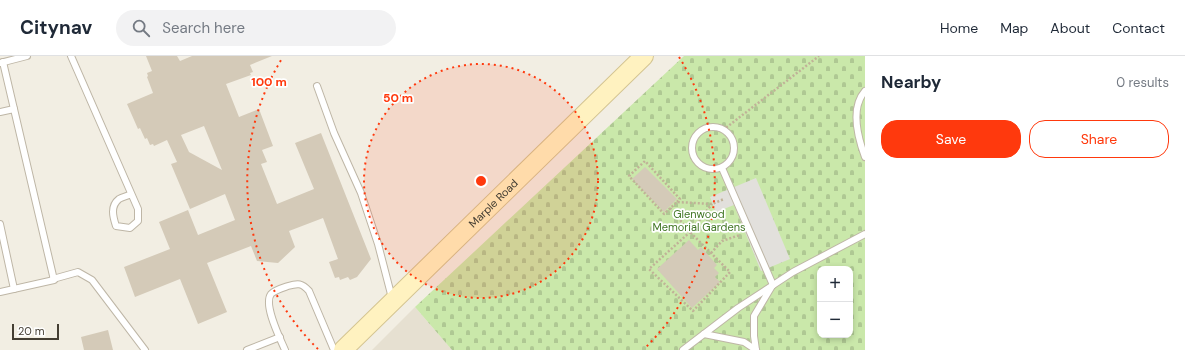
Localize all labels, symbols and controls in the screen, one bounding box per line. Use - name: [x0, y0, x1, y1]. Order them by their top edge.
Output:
- search box: [116, 10, 396, 46]
- text: Citynav: [20, 15, 92, 40]
- icon: search: [130, 17, 152, 39]
- text: Search here: [162, 18, 245, 38]
- text: Home: [940, 19, 978, 37]
- text: Map: [1000, 19, 1028, 37]
- text: About: [1050, 19, 1090, 37]
- text: Contact: [1112, 19, 1165, 37]
- text: Nearby: [881, 71, 941, 93]
- text: 100 m: [251, 74, 287, 90]
- text: 0 results: [1116, 74, 1169, 91]
- text: 50 m: [383, 90, 413, 106]
- button: Save: [881, 120, 1021, 158]
- button: Share: [1029, 120, 1169, 158]
- centre of rings: [474, 174, 488, 188]
- street label: Marple Road: [466, 176, 521, 230]
- park label: Glenwood Memorial Gardens: [652, 207, 746, 234]
- map controls: [817, 266, 853, 338]
- button: +: [817, 266, 853, 302]
- button: −: [817, 302, 853, 338]
- scale bar: [12, 322, 59, 341]
- text: 20 m: [18, 324, 44, 338]

